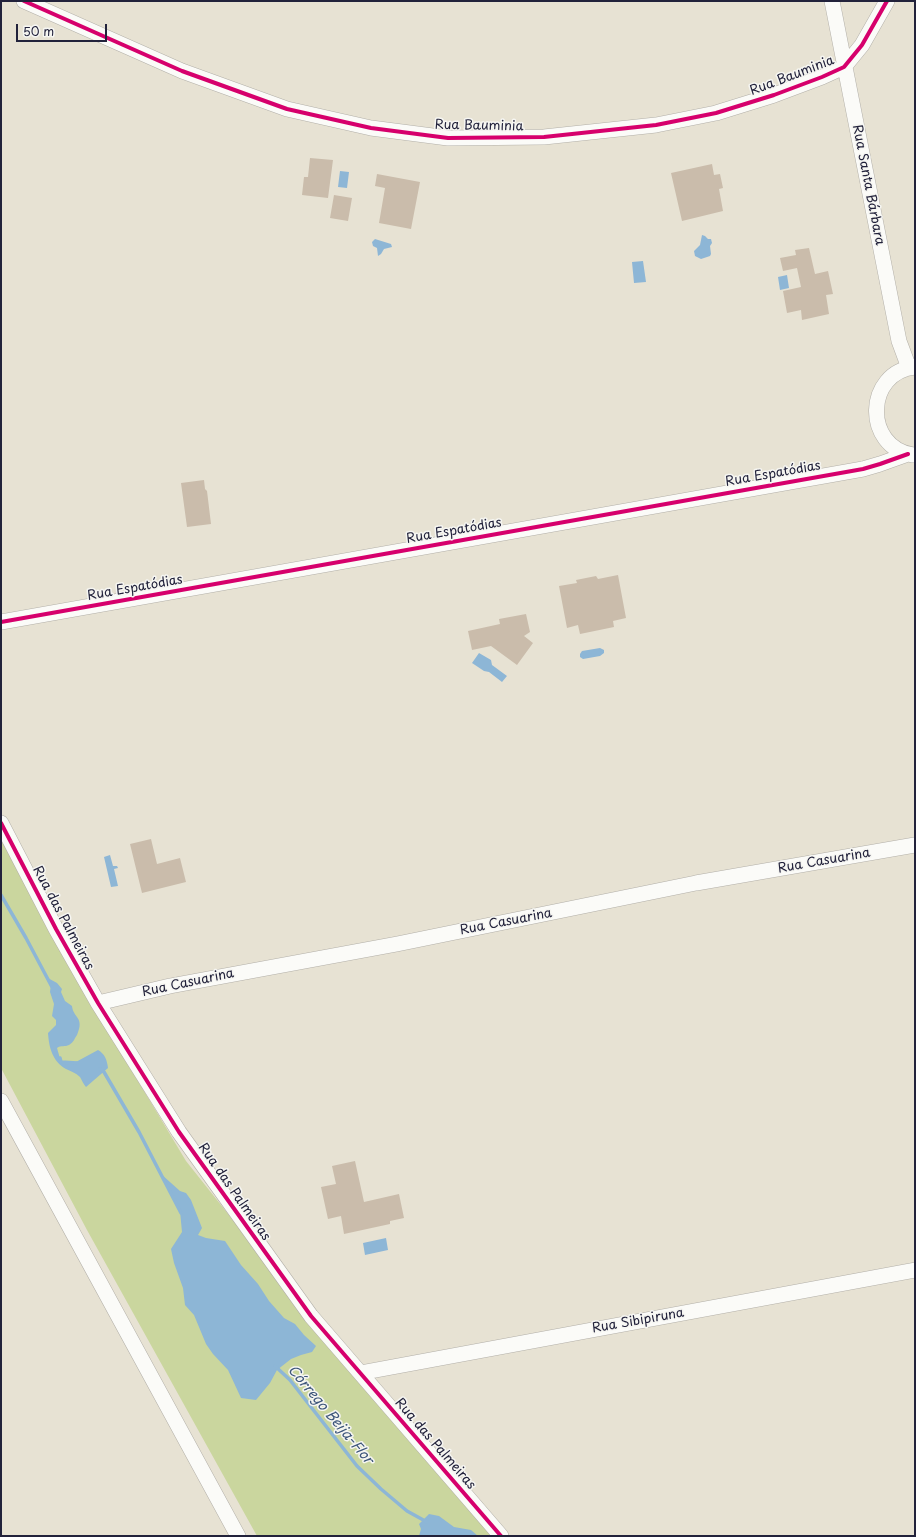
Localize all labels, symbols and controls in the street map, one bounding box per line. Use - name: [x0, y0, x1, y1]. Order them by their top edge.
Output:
- scale bar: [18, 16, 109, 42]
- text: 50 m: [23, 22, 54, 40]
- street label: Rua Bauminia: [748, 53, 836, 99]
- street label: Rua Bauminia: [434, 117, 524, 135]
- street label: Rua Santa Bárbara: [849, 123, 887, 247]
- street label: Rua Espatódias: [724, 458, 822, 490]
- street label: Rua Espatódias: [405, 515, 503, 547]
- street label: Rua Espatódias: [86, 572, 184, 604]
- street label: Rua Casuarina: [777, 845, 871, 877]
- street label: Rua das Palmeiras: [29, 863, 97, 973]
- street label: Rua Casuarina: [459, 905, 553, 939]
- street label: Rua Casuarina: [141, 966, 235, 1000]
- street label: Rua das Palmeiras: [195, 1140, 273, 1244]
- street label: Rua Sibipiruna: [591, 1305, 685, 1337]
- water label: Córrego Beija-Flor: [284, 1362, 376, 1468]
- street label: Rua das Palmeiras: [391, 1395, 479, 1493]

